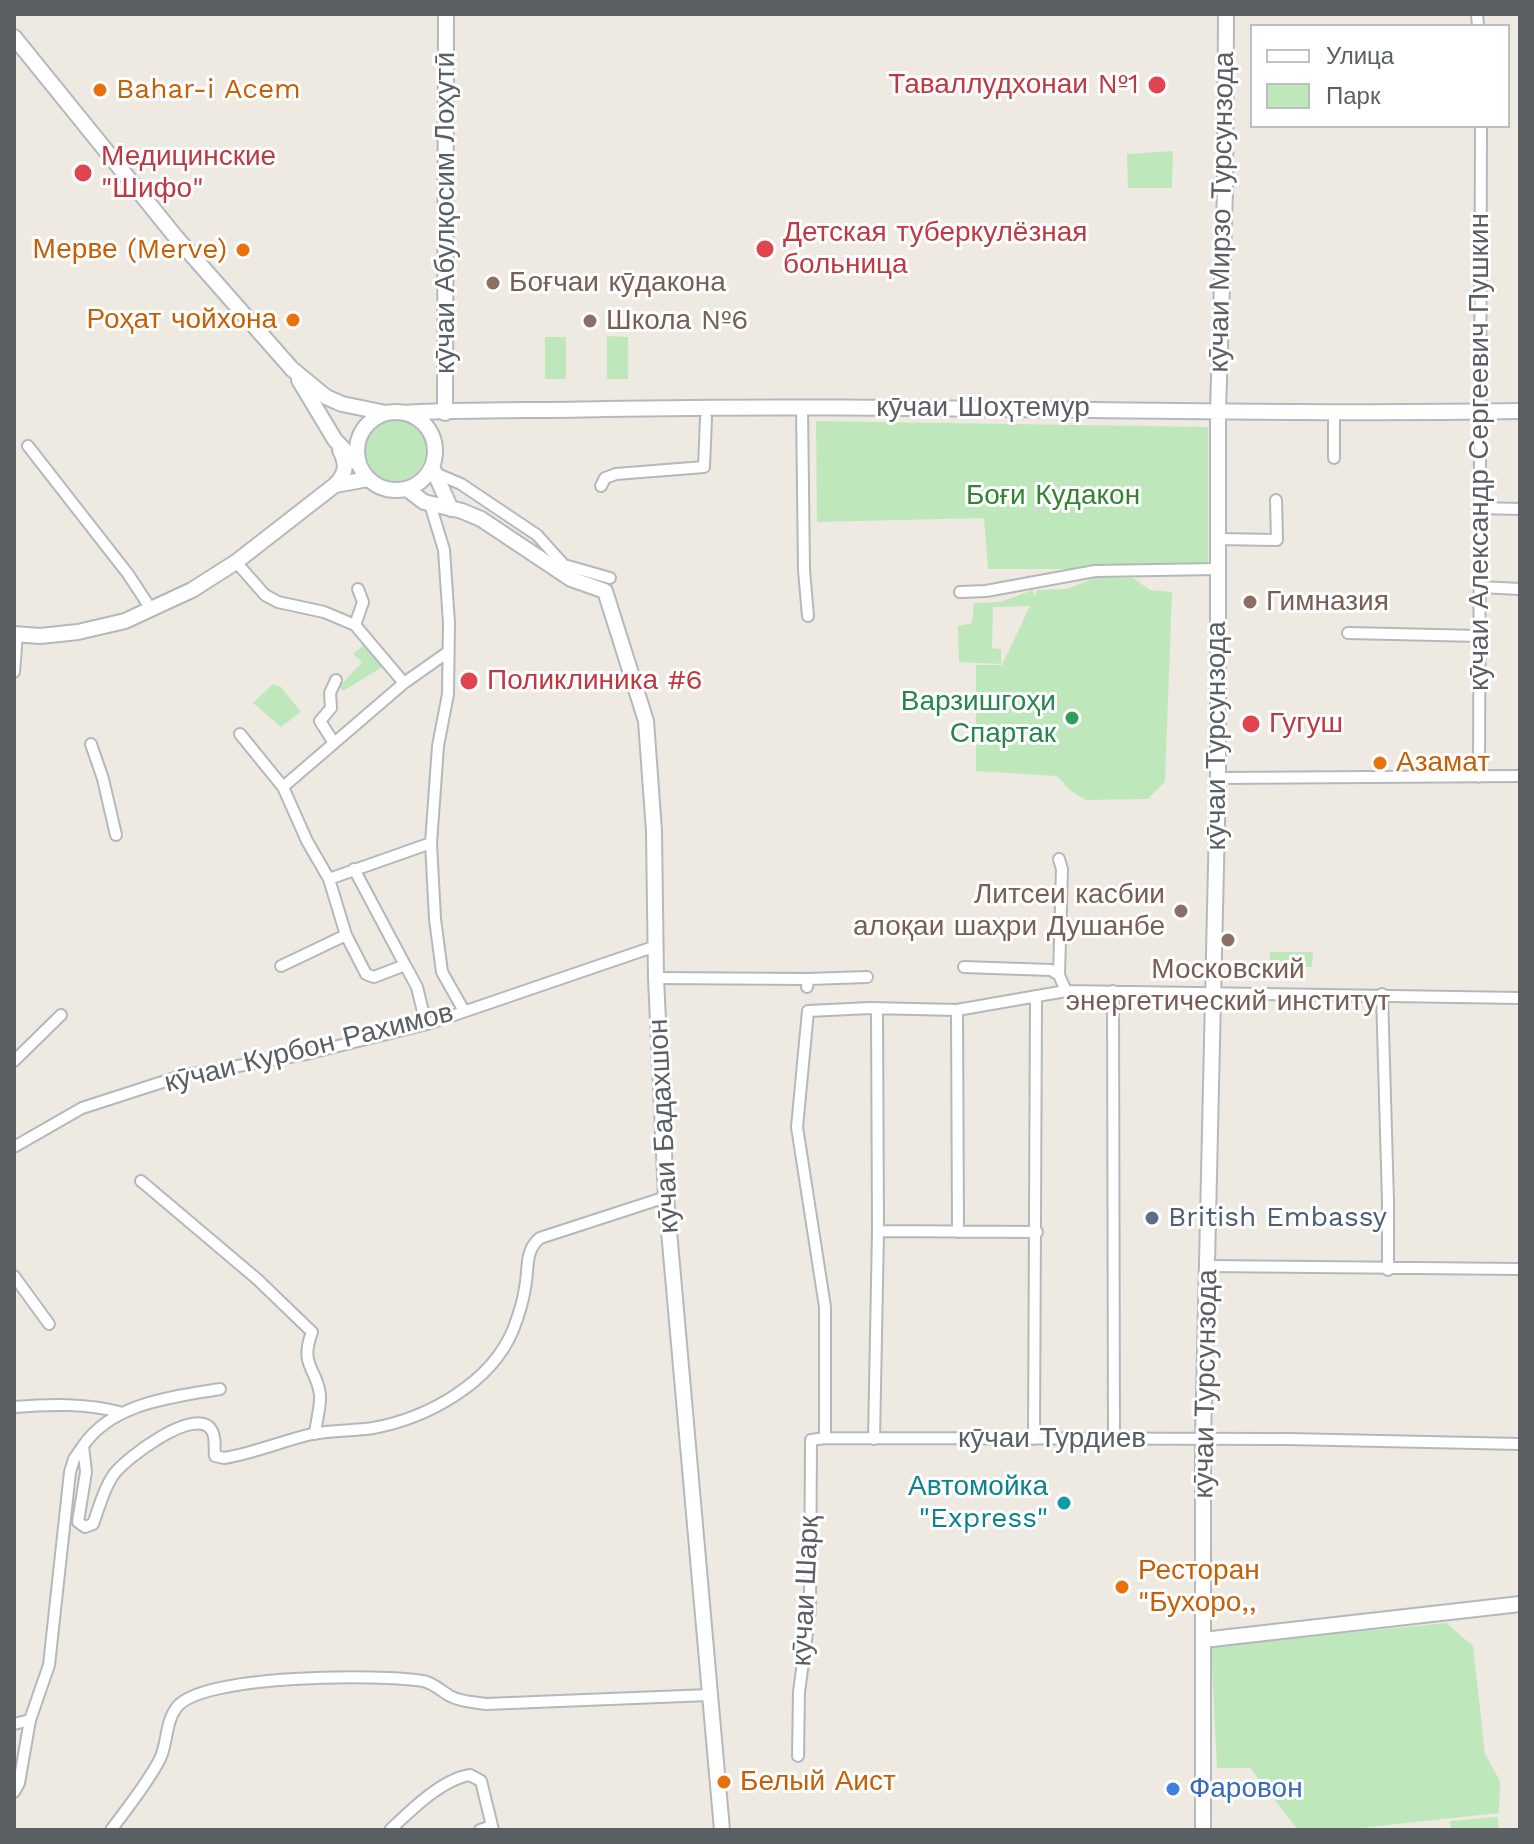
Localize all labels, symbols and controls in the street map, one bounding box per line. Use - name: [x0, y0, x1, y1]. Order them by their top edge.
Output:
- legend: [1250, 24, 1510, 128]
- street label: кӯчаи Мирзо Турсунзода: [1202, 39, 1242, 385]
- street label: кӯчаи Абулқосим Лоҳутӣ: [429, 42, 463, 384]
- text: Улица: [1326, 42, 1394, 70]
- place label: Таваллудхонаи №1: [881, 68, 1139, 102]
- place label: Bahar-i Acem: [116, 73, 301, 107]
- marker: Таваллудхонаи №1: [1146, 74, 1168, 96]
- marker: Bahar-i Acem: [91, 81, 109, 99]
- text: Парк: [1326, 82, 1380, 110]
- place label: Медицинские "Шифо": [101, 140, 289, 206]
- marker: Медицинские "Шифо": [72, 162, 94, 184]
- street label: кӯчаи Александр Сергеевич Пушкин: [1463, 199, 1497, 705]
- place label: Детская туберкулёзная больница: [783, 216, 1107, 282]
- place label: Мерве (Merve): [31, 233, 227, 267]
- marker: Детская туберкулёзная больница: [754, 238, 776, 260]
- marker: Мерве (Merve): [234, 241, 252, 259]
- place label: Боғчаи кӯдакона: [509, 266, 741, 300]
- marker: Боғчаи кӯдакона: [484, 274, 502, 292]
- place label: Роҳат чойхона: [76, 303, 277, 337]
- place label: Школа №6: [606, 304, 755, 338]
- marker: Роҳат чойхона: [284, 311, 302, 329]
- marker: Школа №6: [581, 312, 599, 330]
- street label: кӯчаи Шоҳтемур: [869, 391, 1097, 425]
- park label: Боғи Кудакон: [960, 479, 1146, 513]
- place label: Гимназия: [1266, 585, 1398, 619]
- marker: Гимназия: [1241, 593, 1259, 611]
- street label: кӯчаи Турсунзода: [1200, 613, 1234, 859]
- place label: Поликлиника #6: [487, 664, 719, 698]
- marker: Поликлиника #6: [458, 670, 480, 692]
- place label: Варзишгоҳи Спартак: [890, 685, 1056, 751]
- place label: Гугуш: [1269, 707, 1348, 741]
- marker: Варзишгоҳи Спартак: [1063, 709, 1081, 727]
- marker: Гугуш: [1240, 713, 1262, 735]
- place label: Азамат: [1396, 746, 1493, 780]
- marker: Азамат: [1371, 754, 1389, 772]
- place label: Литсеи касбии алоқаи шаҳри Душанбе: [839, 878, 1165, 944]
- marker: Литсеи касбии алоқаи шаҳри Душанбе: [1172, 902, 1190, 920]
- marker: Московский энергетический институт: [1219, 931, 1237, 949]
- place label: Московский энергетический институт: [1051, 953, 1405, 1019]
- street label: кӯчаи Курбон Рахимов: [152, 994, 466, 1102]
- street label: кӯчаи Бадахшон: [641, 1012, 687, 1240]
- place label: British Embassy: [1168, 1201, 1387, 1235]
- marker: British Embassy: [1143, 1209, 1161, 1227]
- street label: кӯчаи Турсунзода: [1187, 1260, 1225, 1508]
- street label: кӯчаи Турдиев: [951, 1422, 1153, 1456]
- place label: Автомойка "Express": [900, 1470, 1048, 1536]
- marker: Автомойка "Express": [1055, 1494, 1073, 1512]
- street label: кӯчаи Шарқ: [785, 1510, 827, 1672]
- place label: Ресторан "Бухоро,,: [1138, 1554, 1265, 1620]
- marker: Ресторан "Бухоро,,: [1113, 1578, 1131, 1596]
- place label: Белый Аист: [740, 1765, 902, 1799]
- place label: Фаровон: [1189, 1772, 1312, 1806]
- marker: Белый Аист: [715, 1773, 733, 1791]
- marker: Фаровон: [1164, 1780, 1182, 1798]

